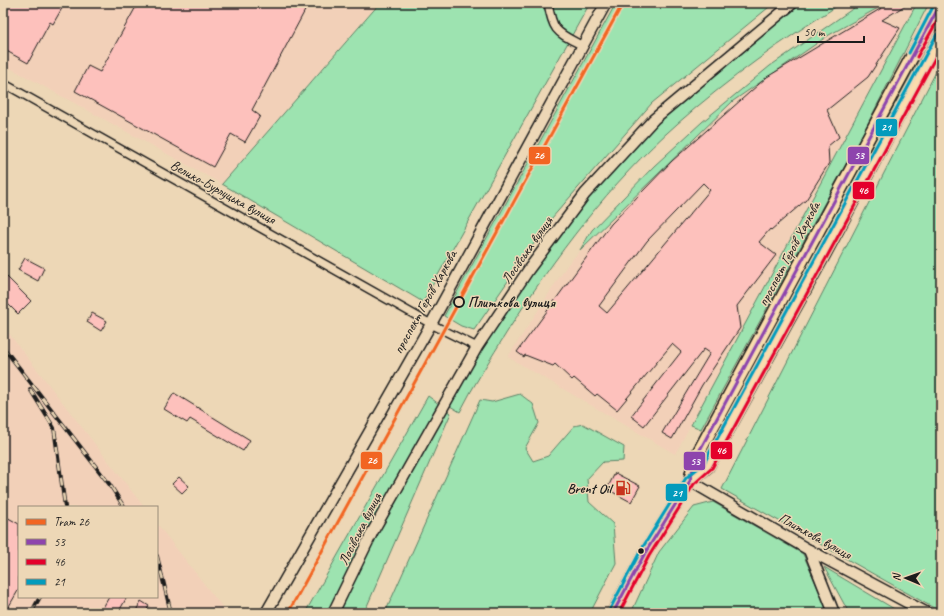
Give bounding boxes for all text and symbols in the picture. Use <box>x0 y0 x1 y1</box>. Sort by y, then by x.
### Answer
scale bar <box>798 18 864 44</box>
text: 50 m <box>804 24 826 40</box>
line badge: 21 <box>875 118 898 137</box>
text: 21 <box>881 120 892 134</box>
line badge: 26 <box>528 146 551 165</box>
line badge: 53 <box>847 146 870 165</box>
text: 26 <box>534 148 545 162</box>
text: 53 <box>854 148 865 162</box>
street label: Велико-Бурлуцька вулиця <box>167 156 280 229</box>
line badge: 46 <box>852 181 875 200</box>
text: 46 <box>858 183 869 197</box>
street label: проспект Героїв Харкова <box>754 198 824 309</box>
street label: Лосівська вулиця <box>498 212 557 287</box>
street label: проспект Героїв Харкова <box>390 246 461 357</box>
place label: Плиткова вулиця <box>468 294 556 311</box>
marker: Плиткова вулиця <box>453 296 465 308</box>
line badge: 46 <box>710 441 733 460</box>
text: 46 <box>716 443 727 457</box>
line badge: 26 <box>360 451 383 470</box>
line badge: 53 <box>683 451 706 471</box>
text: 26 <box>367 453 378 467</box>
text: 53 <box>690 454 701 468</box>
fuel station icon: Brent Oil <box>614 479 632 497</box>
place label: Brent Oil <box>567 480 615 497</box>
line badge: 21 <box>665 483 688 502</box>
text: 21 <box>672 486 683 500</box>
street label: Лосівська вулиця <box>335 489 386 568</box>
legend <box>18 506 158 598</box>
street label: Плиткова вулиця <box>776 509 855 564</box>
text: Tram 26 <box>54 514 90 530</box>
text: 53 <box>54 534 66 550</box>
unlabelled marker <box>636 546 646 556</box>
text: 46 <box>54 554 65 570</box>
north arrow <box>886 558 926 598</box>
text: N <box>889 572 903 581</box>
text: 21 <box>54 574 65 590</box>

